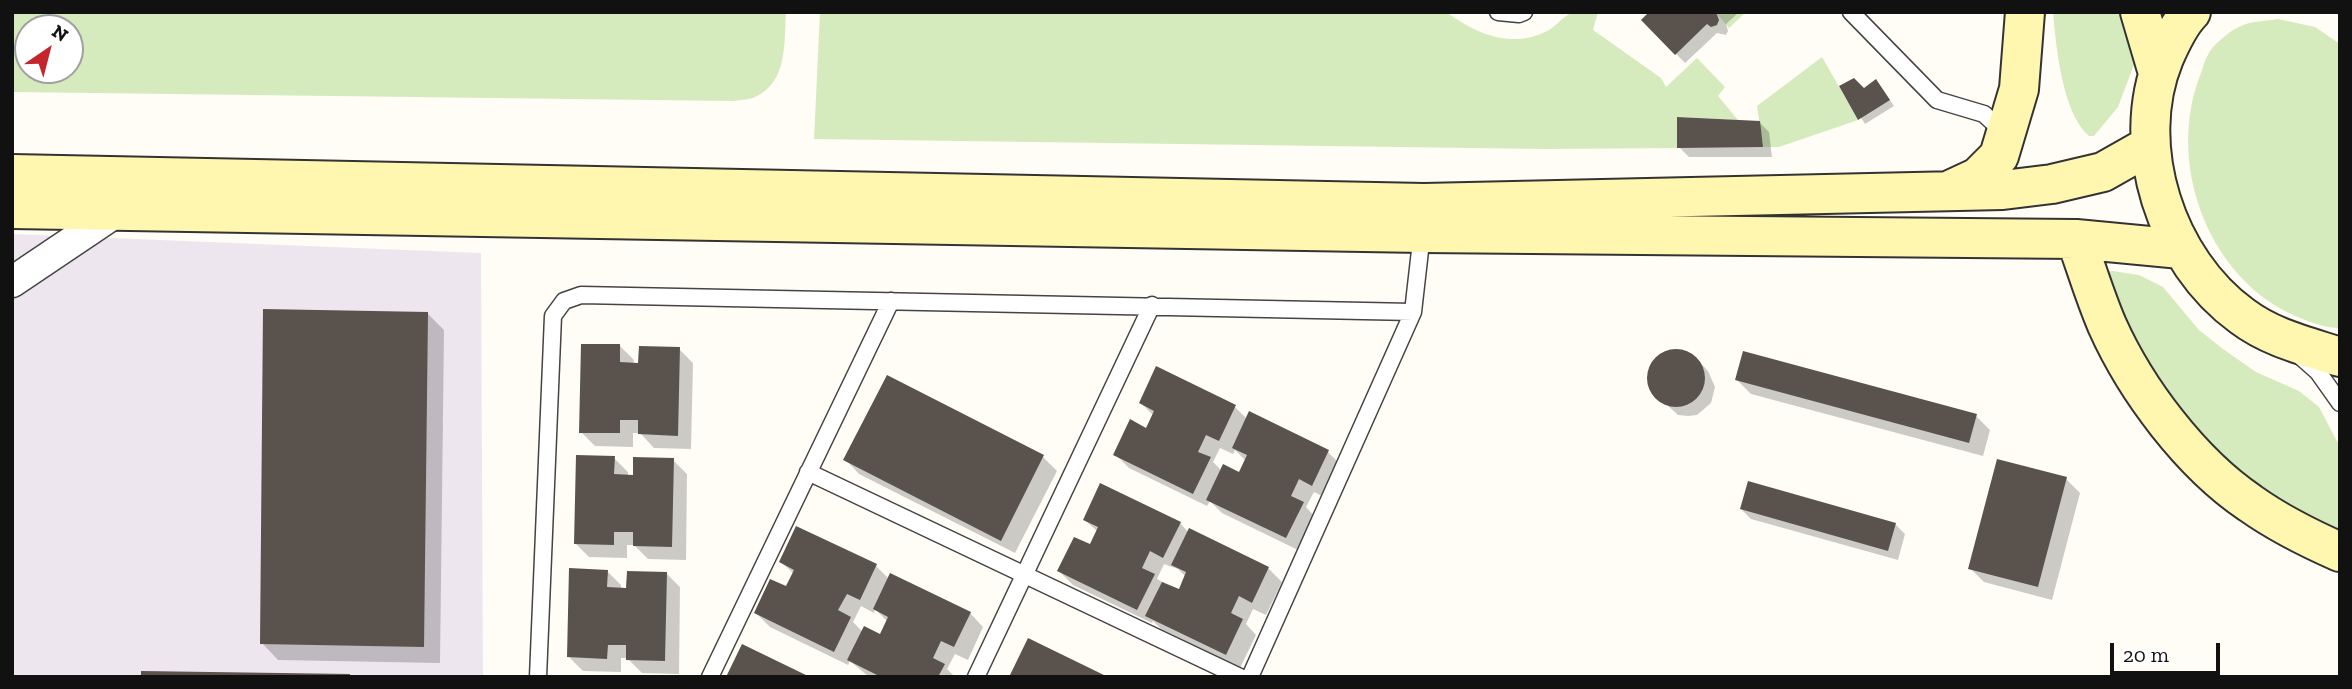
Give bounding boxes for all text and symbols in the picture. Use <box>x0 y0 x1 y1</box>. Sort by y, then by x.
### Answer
north arrow <box>14 14 84 84</box>
text: N <box>48 19 73 47</box>
scale bar <box>2114 630 2224 674</box>
text: 20 m <box>2123 642 2169 667</box>

